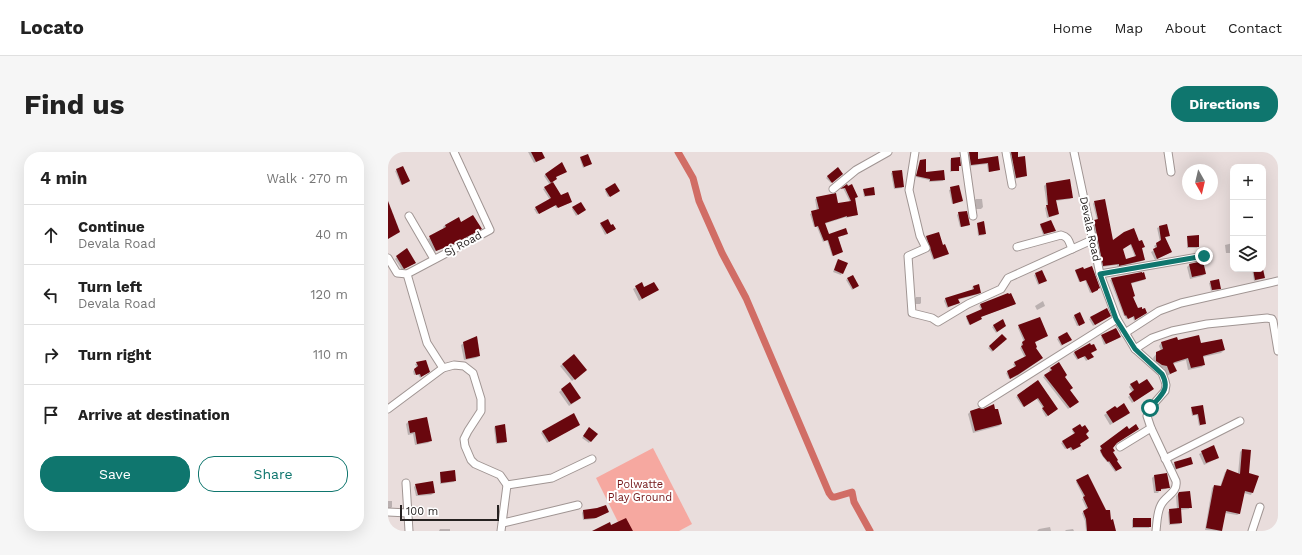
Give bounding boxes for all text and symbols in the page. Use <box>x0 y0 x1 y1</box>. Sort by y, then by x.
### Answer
text: Locato <box>20 16 84 39</box>
text: Home <box>1052 20 1092 36</box>
text: Map <box>1114 20 1143 36</box>
text: About <box>1165 20 1206 36</box>
text: Contact <box>1228 20 1282 36</box>
button: Directions <box>1171 86 1278 122</box>
text: Find us <box>24 88 124 121</box>
north arrow <box>1182 164 1218 200</box>
map controls <box>1230 164 1266 272</box>
button: + <box>1230 164 1266 200</box>
text: 4 min <box>40 168 87 188</box>
text: Walk · 270 m <box>267 171 348 186</box>
street label: Devala Road <box>1077 195 1103 263</box>
button: − <box>1230 200 1266 236</box>
text: Continue <box>78 218 145 236</box>
icon: ahead <box>40 224 62 246</box>
text: 40 m <box>315 227 348 242</box>
street label: Sj Road <box>442 229 484 259</box>
text: Devala Road <box>78 236 156 251</box>
button: layers <box>1230 236 1266 272</box>
route end <box>1195 247 1213 265</box>
text: Turn left <box>78 278 142 296</box>
icon: left <box>40 284 62 306</box>
text: 120 m <box>310 287 348 302</box>
text: Devala Road <box>78 296 156 311</box>
icon: right <box>40 344 62 366</box>
text: Turn right <box>78 346 151 364</box>
text: 110 m <box>313 347 348 362</box>
route start <box>1141 399 1159 417</box>
icon: arrive <box>40 404 62 426</box>
text: Arrive at destination <box>78 406 230 424</box>
button: Save <box>40 456 190 492</box>
button: Share <box>198 456 348 492</box>
park label: Polwatte Play Ground <box>608 478 672 504</box>
scale bar <box>400 503 499 522</box>
text: 100 m <box>406 505 438 518</box>

